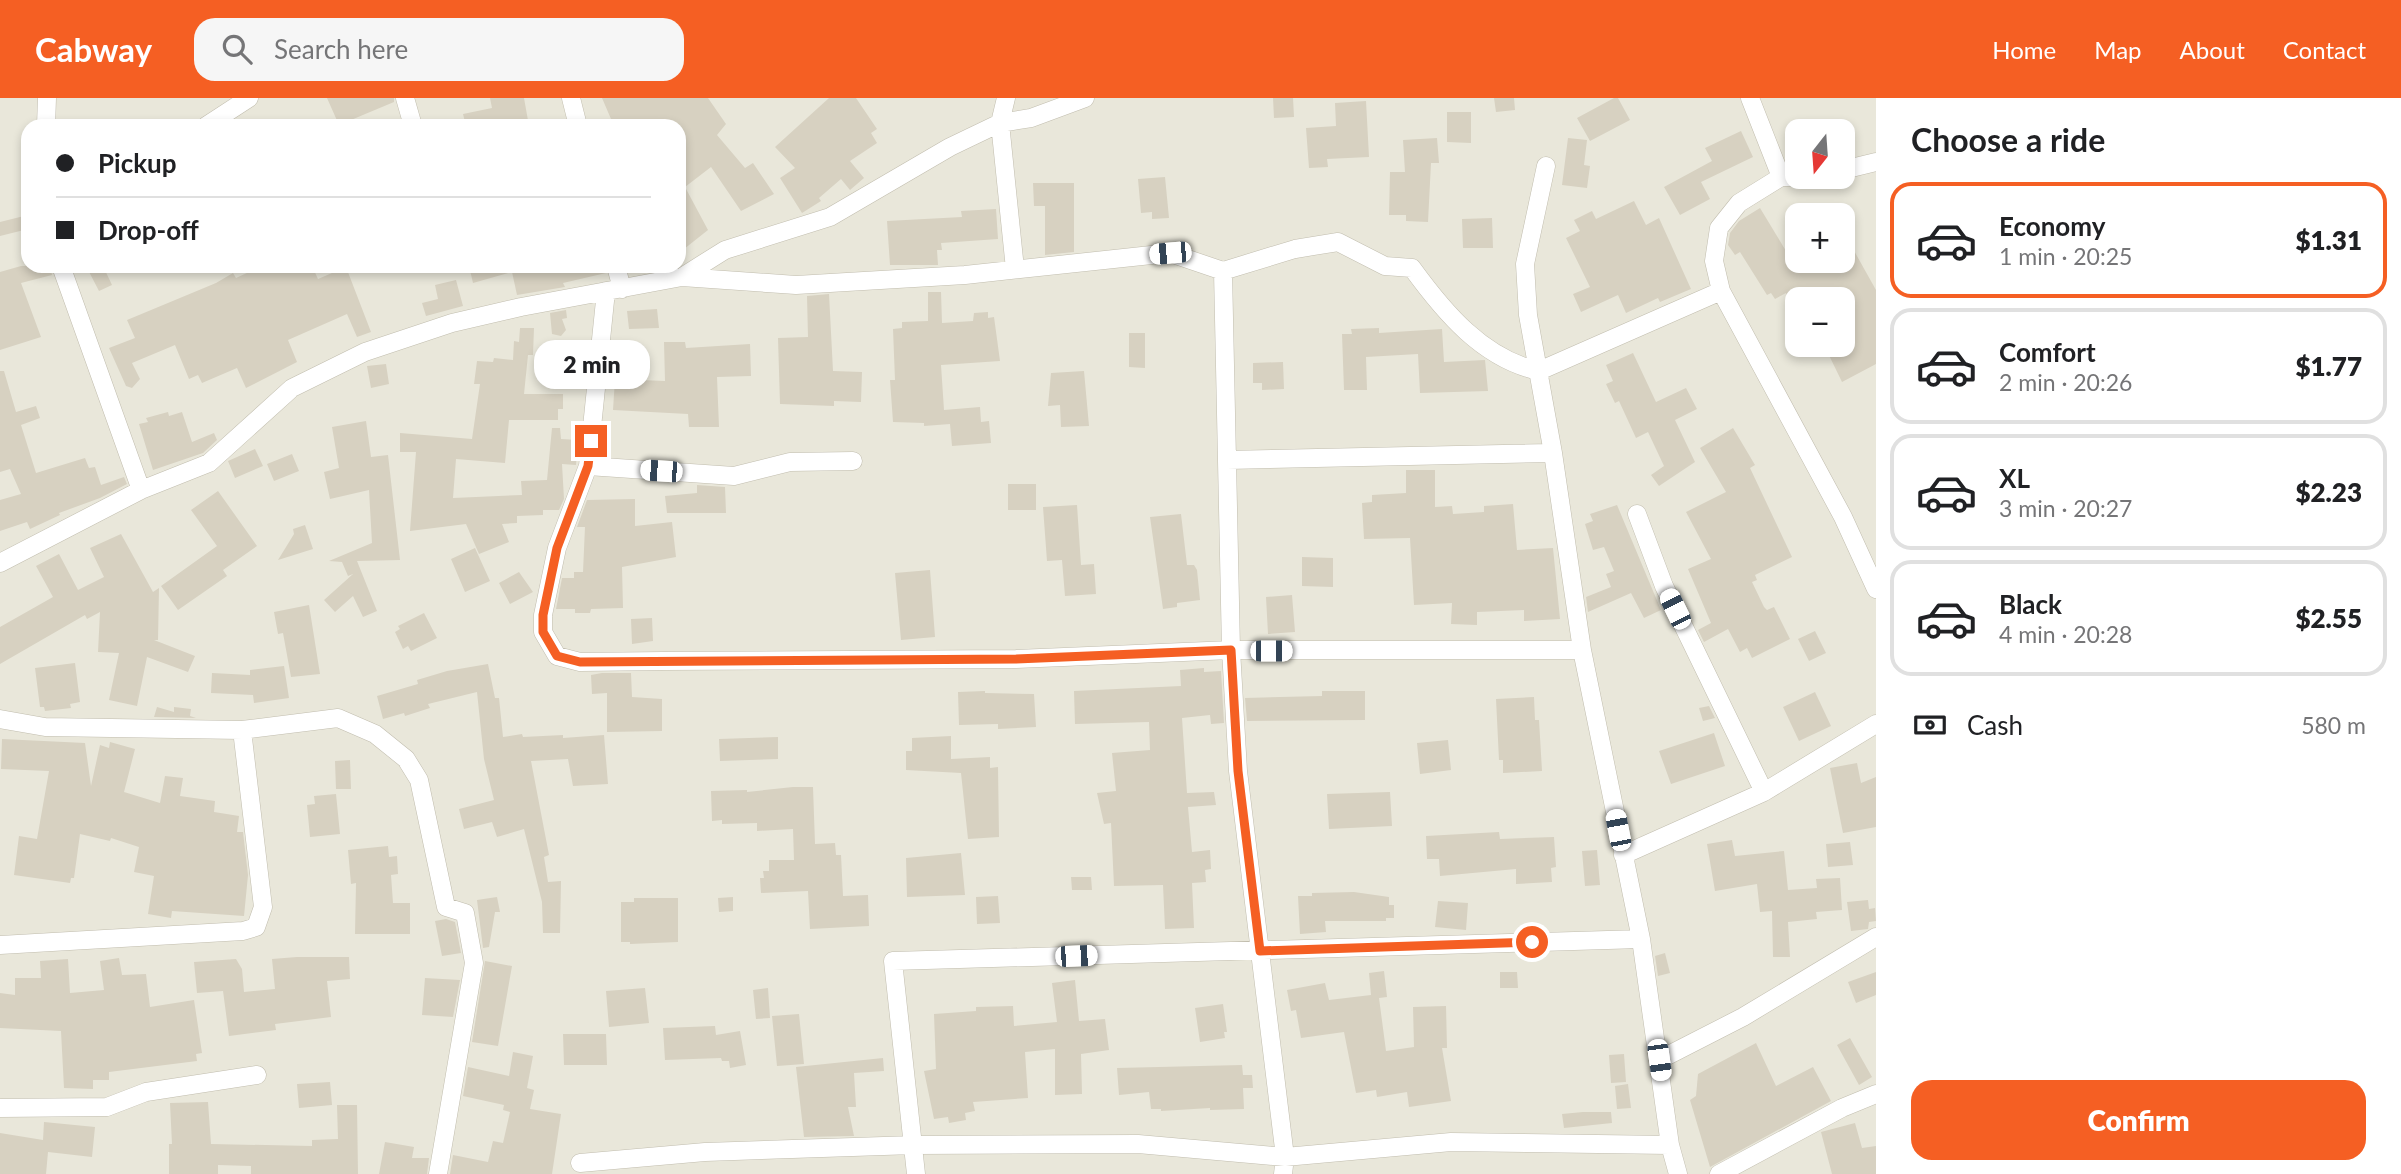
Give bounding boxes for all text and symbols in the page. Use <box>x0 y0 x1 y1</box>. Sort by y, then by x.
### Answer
search box <box>194 18 684 81</box>
text: Cabway <box>35 29 152 69</box>
icon: search <box>218 30 256 68</box>
text: Search here <box>274 33 408 65</box>
text: Home <box>1992 35 2056 64</box>
text: Map <box>2094 35 2142 64</box>
text: About <box>2180 35 2245 64</box>
text: Contact <box>2283 35 2366 64</box>
north arrow <box>1785 119 1855 189</box>
map controls <box>1785 119 1855 357</box>
text: Choose a ride <box>1911 120 2105 159</box>
text: Pickup <box>98 147 177 179</box>
button: + <box>1785 203 1855 273</box>
icon: car <box>1915 209 1978 272</box>
text: Economy <box>1999 210 2105 242</box>
text: Drop-off <box>98 214 199 246</box>
text: $1.31 <box>2295 224 2362 256</box>
car <box>1149 241 1192 265</box>
text: 1 min · 20:25 <box>1999 242 2132 270</box>
button: − <box>1785 287 1855 357</box>
icon: car <box>1915 335 1978 398</box>
text: Comfort <box>1999 336 2096 368</box>
callout: 2 min <box>533 340 649 388</box>
text: 2 min <box>563 350 621 378</box>
text: $1.77 <box>2295 350 2362 382</box>
text: 2 min · 20:26 <box>1999 368 2132 396</box>
route end <box>575 425 607 457</box>
car <box>640 459 683 483</box>
icon: car <box>1915 461 1978 524</box>
text: XL <box>1999 462 2030 494</box>
text: $2.23 <box>2295 476 2362 508</box>
text: 3 min · 20:27 <box>1999 494 2132 522</box>
car <box>1657 586 1694 632</box>
icon: car <box>1915 587 1978 650</box>
text: Black <box>1999 588 2062 620</box>
text: $2.55 <box>2295 602 2362 634</box>
text: 4 min · 20:28 <box>1999 620 2132 648</box>
car <box>1251 641 1293 662</box>
icon: cash <box>1911 706 1949 744</box>
text: Cash <box>1967 709 2023 741</box>
text: 580 m <box>2301 711 2366 739</box>
car <box>1604 807 1633 853</box>
route start <box>1516 926 1548 958</box>
car <box>1055 945 1098 967</box>
car <box>1646 1038 1673 1082</box>
button: Confirm <box>1911 1080 2366 1160</box>

